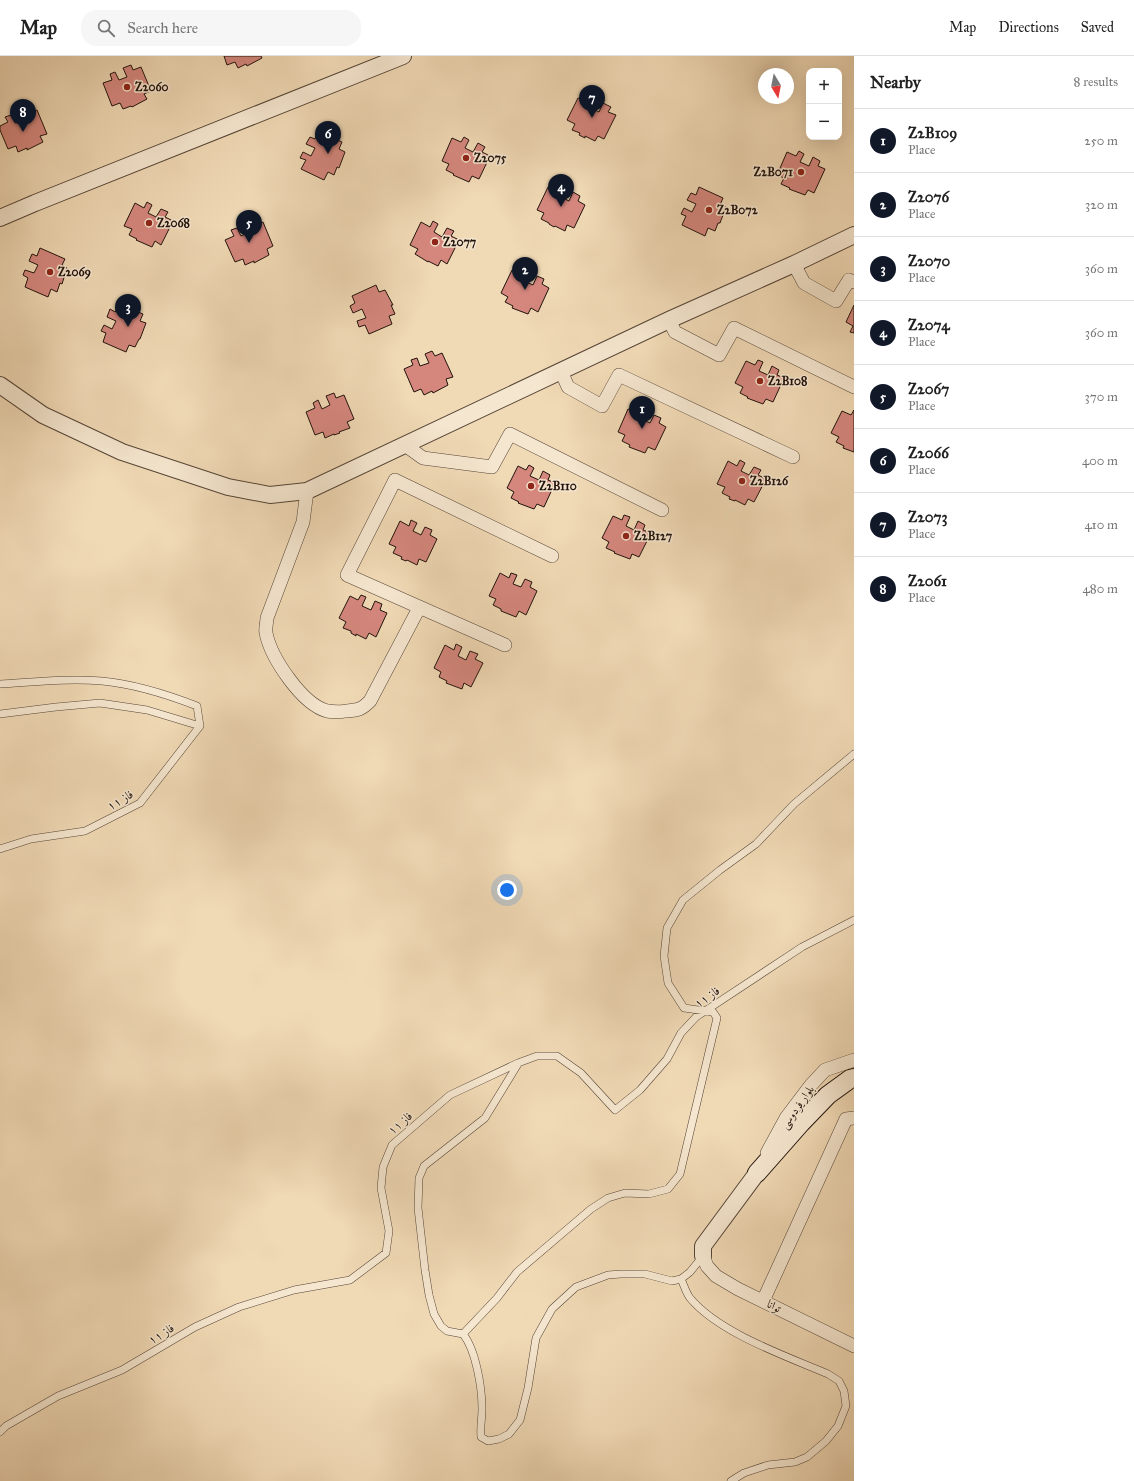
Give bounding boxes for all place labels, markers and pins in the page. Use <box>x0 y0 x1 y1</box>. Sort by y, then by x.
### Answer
place label: Z2060 <box>135 80 169 94</box>
marker: Z2060 <box>122 82 132 92</box>
pin: 7 <box>579 85 605 118</box>
pin: 8 <box>10 99 36 132</box>
pin: 6 <box>315 121 341 154</box>
place label: Z2075 <box>474 151 507 165</box>
marker: Z2075 <box>461 153 471 163</box>
place label: Z2B071 <box>754 165 793 179</box>
marker: Z2B071 <box>796 167 806 177</box>
pin: 4 <box>548 174 574 207</box>
place label: Z2B072 <box>717 203 759 217</box>
marker: Z2B072 <box>704 205 714 215</box>
pin: 5 <box>236 210 262 243</box>
place label: Z2068 <box>157 216 190 230</box>
marker: Z2068 <box>144 218 154 228</box>
place label: Z2077 <box>443 235 477 249</box>
marker: Z2077 <box>430 237 440 247</box>
pin: 2 <box>512 257 538 290</box>
place label: Z2069 <box>58 265 91 280</box>
marker: Z2069 <box>45 267 55 277</box>
pin: 3 <box>115 294 141 327</box>
place label: Z2B108 <box>768 374 807 388</box>
marker: Z2B108 <box>755 376 765 386</box>
pin: 1 <box>629 396 655 429</box>
place label: Z2B126 <box>750 474 789 488</box>
marker: Z2B126 <box>737 476 747 486</box>
place label: Z2B110 <box>539 479 577 493</box>
marker: Z2B110 <box>526 481 536 491</box>
place label: Z2B127 <box>634 529 673 543</box>
marker: Z2B127 <box>621 531 631 541</box>

